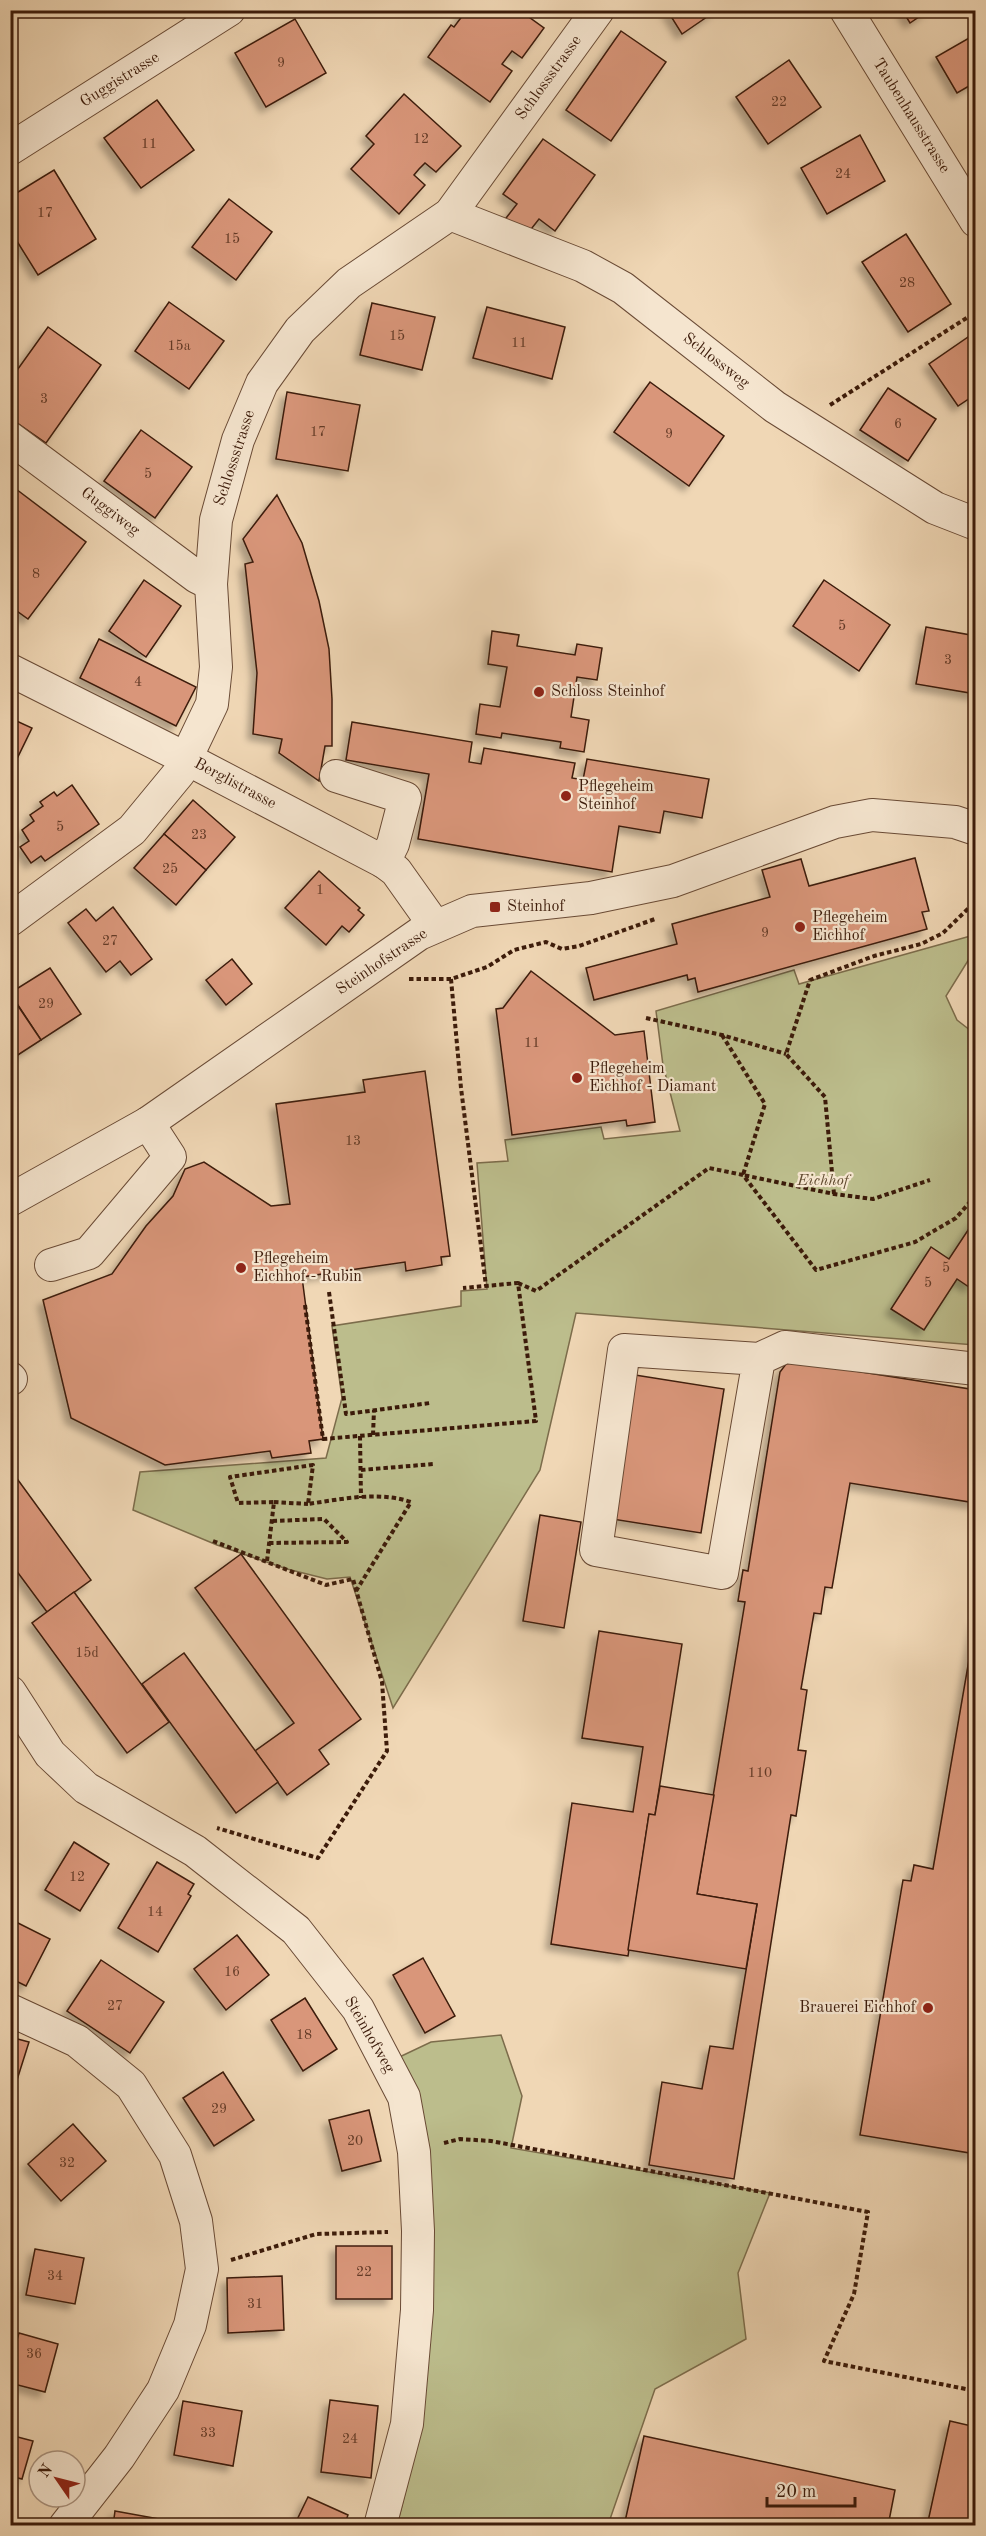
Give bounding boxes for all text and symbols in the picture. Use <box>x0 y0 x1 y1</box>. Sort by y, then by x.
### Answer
street label: Schlossstrasse <box>513 33 585 123</box>
street label: Guggistrasse <box>78 49 162 111</box>
house number: 9 <box>277 56 285 70</box>
street label: Taubenhausstrasse <box>869 56 953 176</box>
house number: 22 <box>771 95 787 109</box>
house number: 12 <box>413 132 429 146</box>
house number: 11 <box>141 137 157 151</box>
house number: 24 <box>835 167 851 181</box>
house number: 17 <box>37 206 53 220</box>
house number: 15 <box>224 232 240 246</box>
house number: 28 <box>899 276 915 290</box>
house number: 15 <box>389 329 405 343</box>
street label: Schlossweg <box>680 330 752 392</box>
house number: 11 <box>511 336 527 350</box>
house number: 15a <box>167 339 191 353</box>
house number: 3 <box>40 392 48 406</box>
street label: Schlossstrasse <box>212 408 258 508</box>
house number: 6 <box>894 417 902 431</box>
house number: 17 <box>310 425 326 439</box>
house number: 9 <box>665 427 673 441</box>
house number: 5 <box>144 467 152 481</box>
street label: Guggiweg <box>78 485 143 539</box>
house number: 8 <box>32 567 40 581</box>
house number: 5 <box>838 619 846 633</box>
house number: 3 <box>944 653 952 667</box>
house number: 4 <box>134 675 142 689</box>
place label: Schloss Steinhof <box>551 684 666 700</box>
marker: Schloss Steinhof <box>532 685 546 699</box>
street label: Berglistrasse <box>191 756 279 812</box>
place label: Pflegeheim Steinhof <box>578 779 654 813</box>
marker: Pflegeheim Steinhof <box>559 789 573 803</box>
house number: 5 <box>56 820 64 834</box>
house number: 23 <box>191 828 207 842</box>
house number: 25 <box>162 862 178 876</box>
house number: 1 <box>316 883 324 897</box>
place label: Steinhof <box>507 899 565 915</box>
marker: Steinhof <box>488 900 502 914</box>
place label: Pflegeheim Eichhof <box>812 910 888 944</box>
marker: Pflegeheim Eichhof <box>793 920 807 934</box>
street label: Steinhofstrasse <box>334 926 430 998</box>
house number: 9 <box>761 926 769 940</box>
house number: 27 <box>102 934 118 948</box>
house number: 29 <box>38 997 54 1011</box>
house number: 11 <box>524 1036 540 1050</box>
place label: Pflegeheim Eichhof - Diamant <box>589 1061 717 1095</box>
marker: Pflegeheim Eichhof - Diamant <box>570 1071 584 1085</box>
house number: 13 <box>345 1134 361 1148</box>
park label: Eichhof <box>796 1173 852 1189</box>
place label: Pflegeheim Eichhof - Rubin <box>253 1251 362 1285</box>
marker: Pflegeheim Eichhof - Rubin <box>234 1261 248 1275</box>
house number: 5 <box>942 1261 950 1275</box>
house number: 5 <box>924 1276 932 1290</box>
house number: 15d <box>75 1646 99 1660</box>
house number: 110 <box>748 1766 772 1780</box>
house number: 12 <box>69 1870 85 1884</box>
house number: 14 <box>147 1905 163 1919</box>
house number: 16 <box>224 1965 240 1979</box>
street label: Steinhofweg <box>341 1994 397 2076</box>
house number: 27 <box>107 1999 123 2013</box>
place label: Brauerei Eichhof <box>799 2000 917 2016</box>
marker: Brauerei Eichhof <box>921 2001 935 2015</box>
house number: 18 <box>296 2028 312 2042</box>
house number: 29 <box>211 2102 227 2116</box>
house number: 20 <box>347 2134 363 2148</box>
house number: 32 <box>59 2156 75 2170</box>
house number: 22 <box>356 2265 372 2279</box>
house number: 34 <box>47 2269 63 2283</box>
house number: 31 <box>247 2297 263 2311</box>
house number: 36 <box>26 2347 42 2361</box>
house number: 33 <box>200 2426 216 2440</box>
house number: 24 <box>342 2432 358 2446</box>
north arrow <box>27 2449 87 2509</box>
text: N <box>36 2461 57 2481</box>
scale bar <box>767 2470 856 2508</box>
text: 20 m <box>776 2483 816 2501</box>

